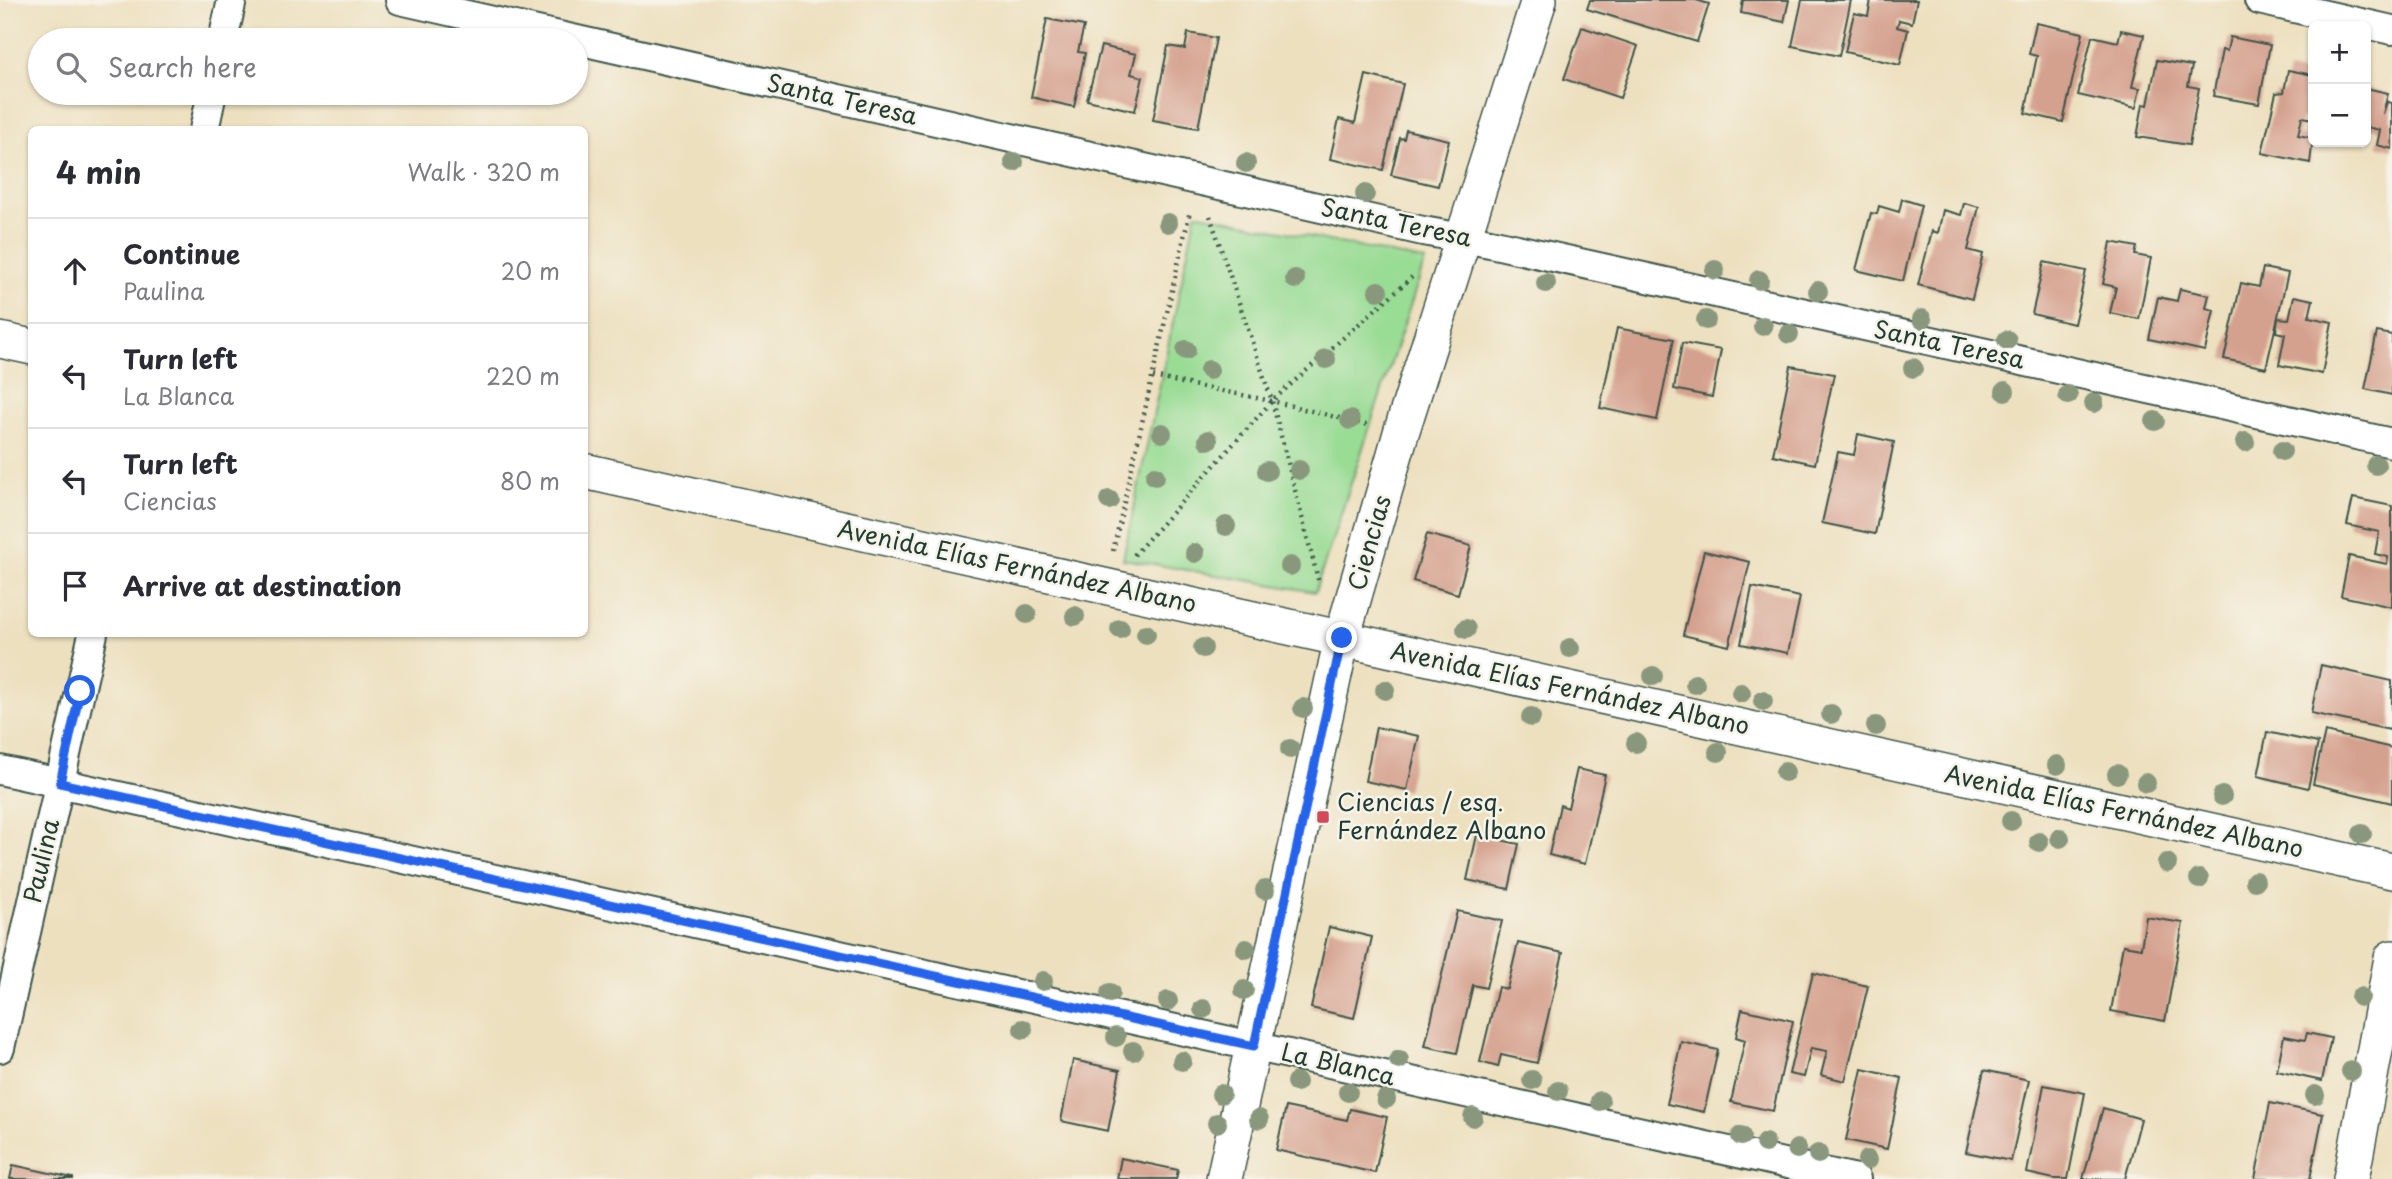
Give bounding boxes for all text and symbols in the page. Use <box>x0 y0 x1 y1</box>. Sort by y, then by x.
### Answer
map controls <box>2308 21 2371 147</box>
button: + <box>2308 21 2371 84</box>
search box <box>28 28 588 105</box>
text: Search here <box>108 47 257 86</box>
icon: search <box>52 48 90 86</box>
street label: Santa Teresa <box>764 63 921 133</box>
button: − <box>2308 84 2371 147</box>
text: 4 min <box>56 149 142 194</box>
text: Walk · 320 m <box>407 154 560 189</box>
street label: Santa Teresa <box>1318 188 1475 255</box>
text: Continue <box>123 234 240 273</box>
icon: ahead <box>56 252 94 290</box>
text: 20 m <box>501 253 560 288</box>
text: Paulina <box>123 273 205 308</box>
street label: Santa Teresa <box>1871 310 2028 377</box>
text: Turn left <box>123 339 238 378</box>
icon: left <box>56 357 94 395</box>
text: 220 m <box>486 358 560 393</box>
text: La Blanca <box>123 378 234 413</box>
text: Turn left <box>123 444 238 483</box>
icon: left <box>56 462 94 500</box>
text: 80 m <box>500 463 560 498</box>
text: Ciencias <box>123 483 217 518</box>
street label: Ciencias <box>1337 490 1399 594</box>
street label: Avenida Elías Fernández Albano <box>835 509 1200 621</box>
text: Arrive at destination <box>123 566 402 605</box>
icon: arrive <box>56 567 94 605</box>
route end <box>1326 622 1357 653</box>
street label: Avenida Elías Fernández Albano <box>1388 631 1753 743</box>
route start <box>64 675 95 706</box>
street label: Avenida Elías Fernández Albano <box>1942 754 2307 866</box>
place label: Ciencias / esq. Fernández Albano <box>1337 783 1546 847</box>
marker: Ciencias / esq. Fernández Albano <box>1315 809 1331 825</box>
street label: Paulina <box>13 815 67 906</box>
street label: La Blanca <box>1278 1032 1399 1094</box>

